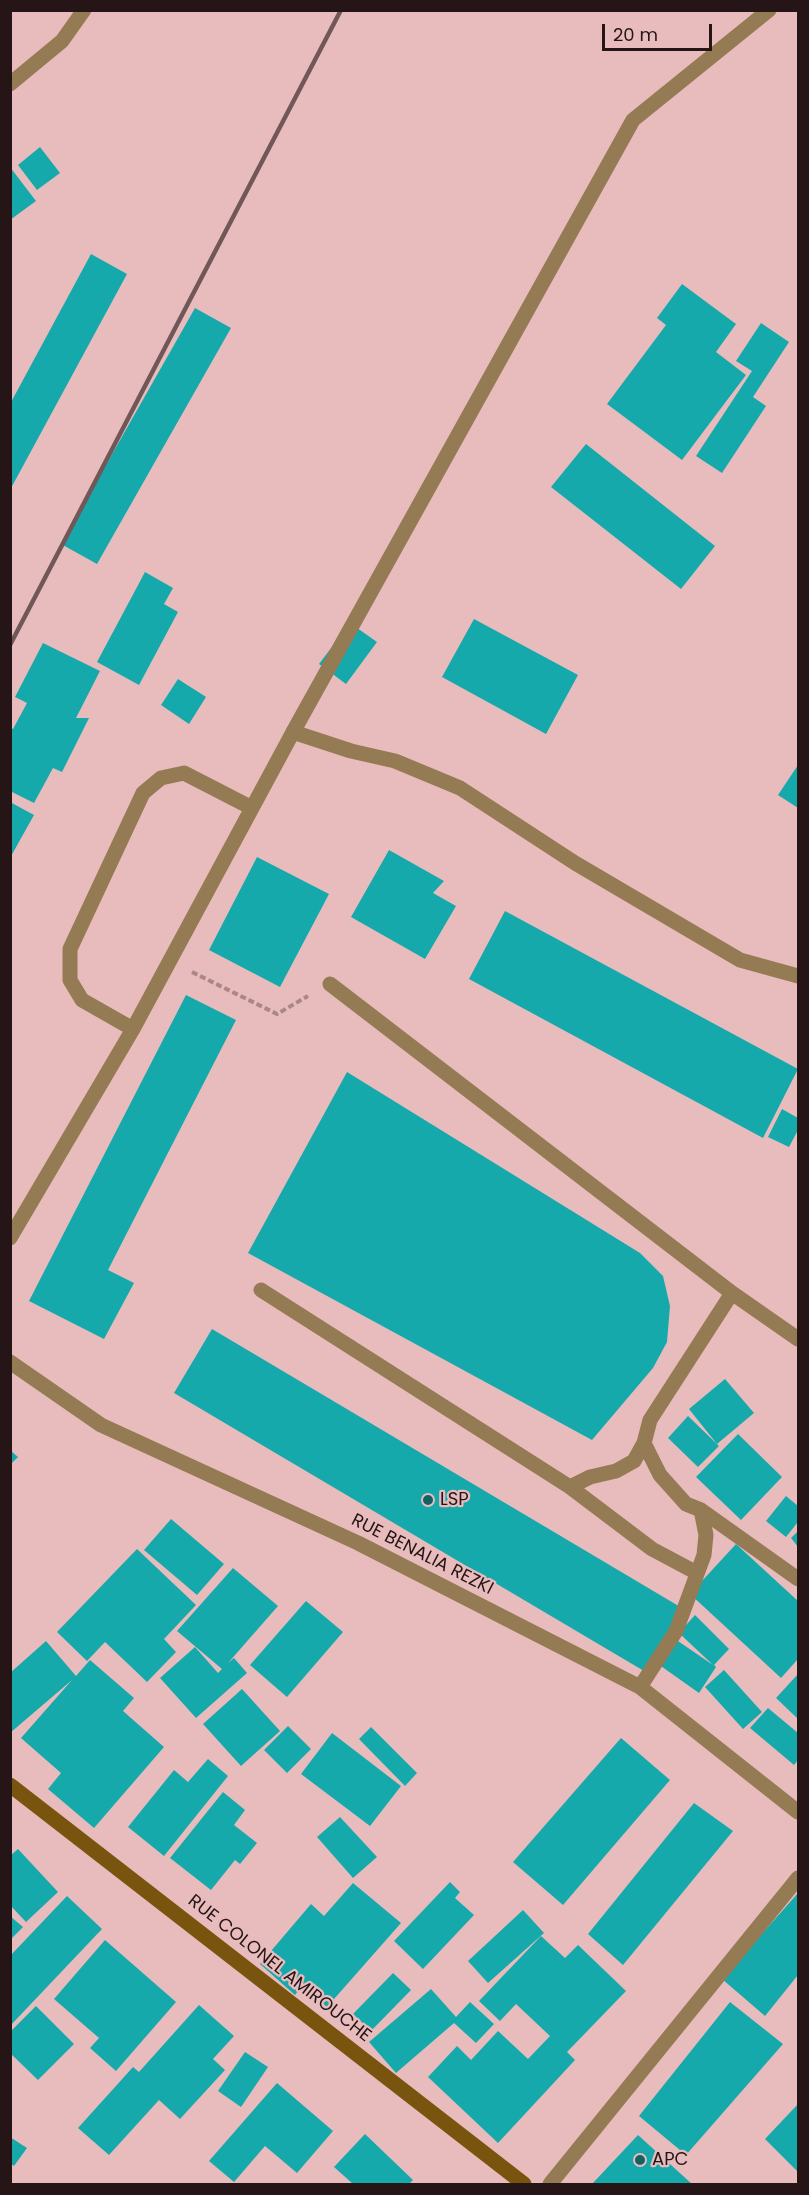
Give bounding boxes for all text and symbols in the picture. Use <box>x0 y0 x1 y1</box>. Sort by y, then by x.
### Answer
scale bar <box>605 12 714 50</box>
text: 20 m <box>613 22 658 47</box>
place label: LSP <box>440 1489 469 1511</box>
marker: LSP <box>421 1493 435 1507</box>
street label: RUE BENALIA REZKI <box>347 1510 497 1600</box>
street label: RUE COLONEL AMIROUCHE <box>183 1891 375 2047</box>
place label: APC <box>652 2149 688 2171</box>
marker: APC <box>633 2153 647 2167</box>

